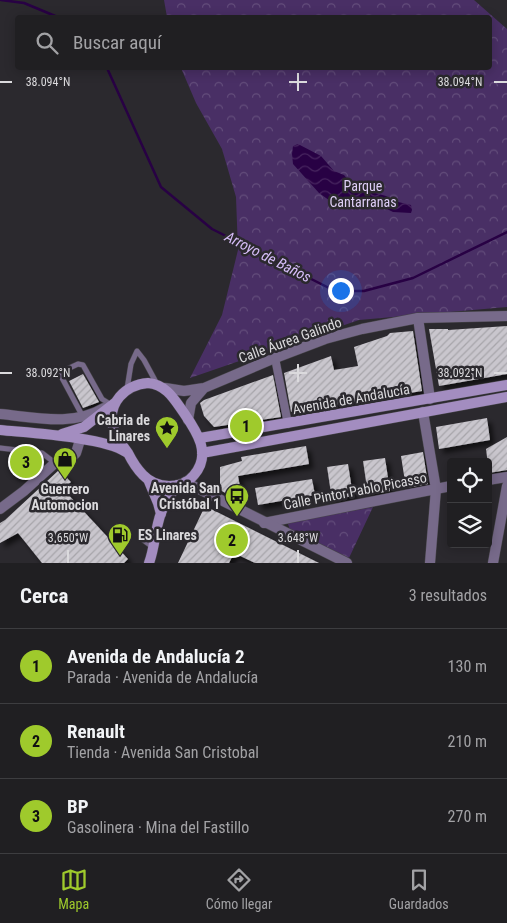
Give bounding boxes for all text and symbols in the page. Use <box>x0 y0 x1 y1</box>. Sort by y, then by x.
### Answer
search box <box>15 15 492 70</box>
icon: search <box>33 29 61 57</box>
text: Buscar aquí <box>73 31 162 54</box>
text: 38.094°N <box>26 75 70 89</box>
text: 38.094°N <box>438 75 482 89</box>
park label: Parque Cantarranas <box>329 178 397 210</box>
water label: Arroyo de Baños <box>221 227 314 287</box>
your location <box>328 278 354 304</box>
street label: Calle Áurea Galindo <box>236 313 344 366</box>
text: 38.092°N <box>26 366 70 380</box>
text: 38.092°N <box>438 366 482 380</box>
street label: Avenida de Andalucía <box>291 381 411 417</box>
pin: 1 <box>230 407 262 445</box>
place label: Cabria de Linares <box>97 412 150 444</box>
place icon: Cabria de Linares <box>154 415 180 449</box>
pin: 3 <box>10 443 42 481</box>
shop icon: Guerrero Automocion <box>52 446 78 480</box>
map controls <box>447 458 492 548</box>
button: locate <box>447 458 492 503</box>
street label: Calle Pintor Pablo Picasso <box>282 469 428 513</box>
place label: Avenida San Cristóbal 1 <box>151 480 220 512</box>
place label: Guerrero Automocion <box>31 481 99 513</box>
bus stop icon: Avenida San Cristóbal 1 <box>224 483 250 517</box>
button: layers <box>447 503 492 548</box>
pin: 2 <box>216 521 248 559</box>
fuel station icon: ES Linares <box>107 522 133 556</box>
place label: ES Linares <box>138 527 197 543</box>
text: 3.650°W <box>48 531 88 545</box>
text: 3.648°W <box>278 531 318 545</box>
text: Cerca <box>20 584 68 608</box>
text: 3 resultados <box>409 586 487 605</box>
text: Avenida de Andalucía 2 <box>67 645 245 668</box>
text: 1 <box>32 657 40 676</box>
text: 130 m <box>448 657 487 676</box>
text: Parada · Avenida de Andalucía <box>67 668 258 687</box>
text: Renault <box>67 720 125 743</box>
text: 2 <box>32 732 40 751</box>
text: 210 m <box>448 732 487 751</box>
text: Tienda · Avenida San Cristobal <box>67 743 259 762</box>
text: BP <box>67 795 88 818</box>
text: 3 <box>32 807 40 826</box>
text: 270 m <box>448 807 487 826</box>
text: Gasolinera · Mina del Fastillo <box>67 818 249 837</box>
tab: Mapa <box>58 866 89 912</box>
tab: Cómo llegar <box>206 866 272 912</box>
tab: Guardados <box>389 866 449 912</box>

